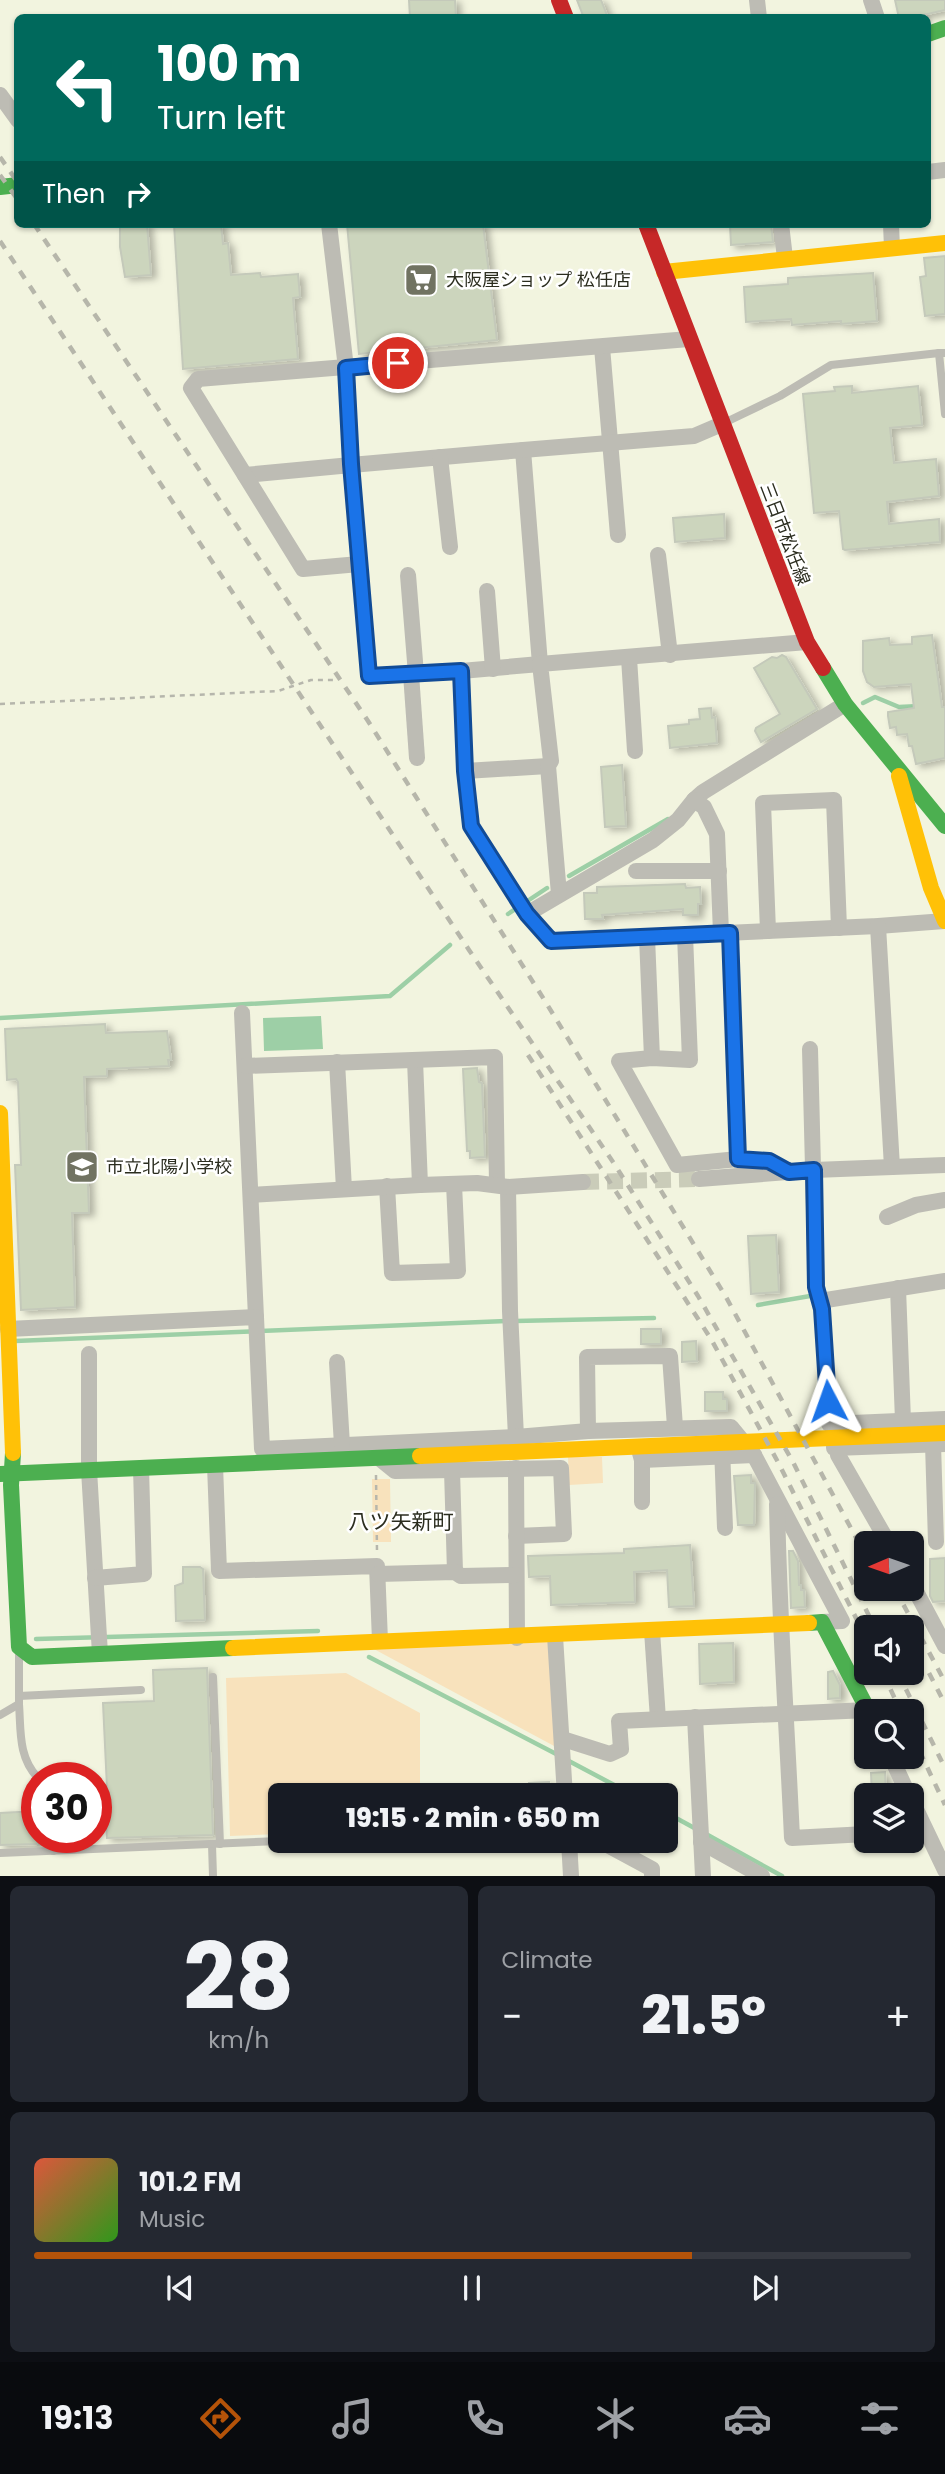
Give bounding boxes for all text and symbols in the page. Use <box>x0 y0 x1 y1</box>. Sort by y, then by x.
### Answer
text: 100 m <box>157 30 302 98</box>
icon: left <box>42 42 133 133</box>
text: Turn left <box>157 95 286 140</box>
icon: right <box>119 175 157 213</box>
text: Then <box>42 176 105 212</box>
supermarket icon: 大阪屋ショップ 松任店 <box>402 261 440 299</box>
place label: 大阪屋ショップ 松任店 <box>446 267 631 292</box>
pin <box>368 333 428 393</box>
icon: arrive <box>379 344 417 382</box>
street label: 三日市松任線 <box>754 479 816 589</box>
school or university icon: 市立北陽小学校 <box>63 1148 101 1186</box>
place label: 市立北陽小学校 <box>106 1154 232 1179</box>
position arrow <box>791 1364 865 1438</box>
district label: 八ツ矢新町 <box>349 1507 454 1536</box>
north arrow <box>854 1531 924 1601</box>
map controls <box>854 1531 924 1853</box>
button: sound <box>854 1615 924 1685</box>
button: search <box>854 1699 924 1769</box>
speed limit sign: 30 <box>21 1762 112 1853</box>
button: layers <box>854 1783 924 1853</box>
text: 19:15 · 2 min · 650 m <box>346 1800 600 1836</box>
text: 28 <box>183 1913 294 2041</box>
text: Climate <box>502 1944 592 1976</box>
text: 21.5° <box>642 1979 766 2052</box>
text: − <box>502 1990 522 2043</box>
text: + <box>885 1990 911 2043</box>
text: km/h <box>208 2024 269 2056</box>
text: 101.2 FM <box>139 2164 241 2200</box>
text: Music <box>139 2203 205 2235</box>
icon: previous <box>161 2269 199 2307</box>
icon: pause <box>453 2269 491 2307</box>
icon: next <box>746 2269 784 2307</box>
icon: directions <box>196 2394 245 2443</box>
icon: music <box>328 2394 377 2443</box>
icon: phone <box>460 2394 509 2443</box>
icon: climate <box>591 2394 640 2443</box>
icon: car <box>723 2394 772 2443</box>
icon: filters <box>855 2394 904 2443</box>
text: 19:13 <box>41 2395 114 2440</box>

